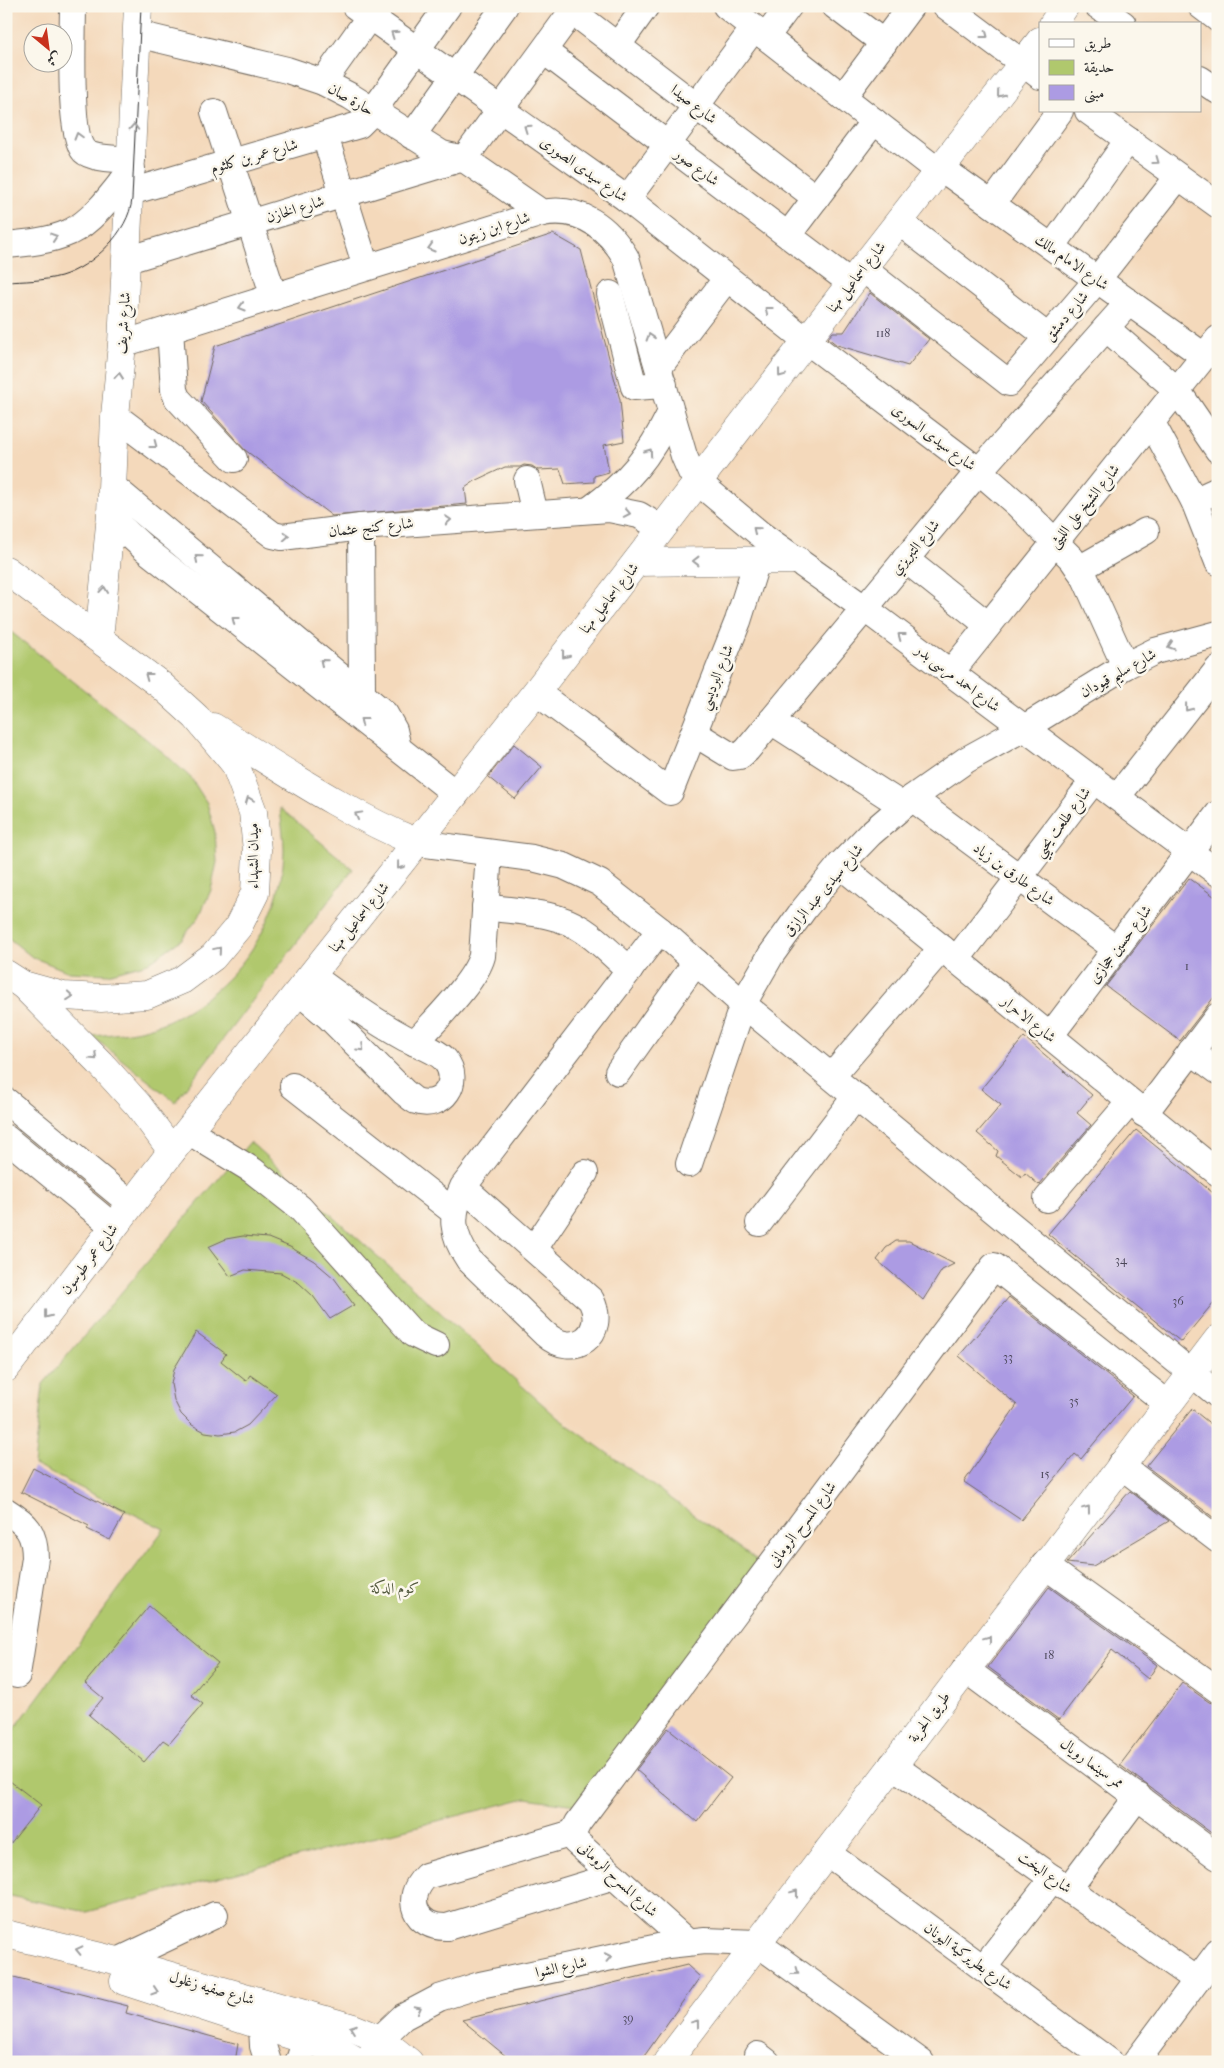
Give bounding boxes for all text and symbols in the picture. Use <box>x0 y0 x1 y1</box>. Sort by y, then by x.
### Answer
north arrow <box>22 22 72 72</box>
legend <box>1039 22 1202 112</box>
one-way arrow <box>979 29 989 38</box>
one-way arrow <box>391 31 400 41</box>
text: طريق <box>1084 34 1111 53</box>
text: ش <box>44 48 64 70</box>
text: حديقة <box>1084 58 1114 76</box>
street label: حارة صان <box>325 79 377 119</box>
street label: شارع صيدا <box>665 80 721 131</box>
text: مبنى <box>1084 84 1104 104</box>
one-way arrow <box>998 88 1006 97</box>
one-way arrow <box>128 122 139 130</box>
one-way arrow <box>523 125 533 134</box>
one-way arrow <box>73 131 84 140</box>
street label: شارع سيدى الصورى <box>535 132 631 209</box>
street label: شارع عمر بن كلثوم <box>208 135 301 181</box>
street label: شارع صور <box>667 143 723 193</box>
one-way arrow <box>1150 155 1160 164</box>
street label: شارع الخازن <box>264 192 327 230</box>
street label: شارع ابن زيتون <box>456 208 534 252</box>
street label: شارع الامام مالك <box>1029 230 1112 297</box>
one-way arrow <box>49 233 58 243</box>
street label: شارع اسماعيل مهنا <box>823 238 892 319</box>
one-way arrow <box>427 243 435 253</box>
street label: شارع دمشق <box>1040 287 1095 347</box>
street label: شارع شريف <box>112 291 138 355</box>
one-way arrow <box>238 301 247 311</box>
one-way arrow <box>765 307 774 316</box>
house number: 118 <box>876 326 890 340</box>
one-way arrow <box>646 333 656 342</box>
one-way arrow <box>779 368 787 377</box>
one-way arrow <box>113 372 124 380</box>
street label: شارع سيدى السورى <box>886 400 979 478</box>
one-way arrow <box>148 440 157 448</box>
one-way arrow <box>643 448 652 458</box>
street label: شارع الشيخ على الليثى <box>1045 460 1127 555</box>
one-way arrow <box>623 507 632 518</box>
street label: شارع كنج عثمان <box>328 514 415 545</box>
one-way arrow <box>444 515 452 526</box>
street label: شارع التبريزي <box>887 516 946 581</box>
one-way arrow <box>752 527 761 536</box>
one-way arrow <box>283 530 291 541</box>
one-way arrow <box>195 555 204 563</box>
one-way arrow <box>692 556 700 566</box>
street label: شارع اسماعيل مهنا <box>576 559 645 640</box>
one-way arrow <box>98 586 109 594</box>
one-way arrow <box>232 617 241 625</box>
one-way arrow <box>898 633 907 641</box>
street label: شارع احمد مرسى بدر <box>908 639 1004 719</box>
one-way arrow <box>1167 640 1175 650</box>
street label: شارع البرديسي <box>695 642 742 714</box>
street label: شارع سليم قيودان <box>1077 645 1162 707</box>
one-way arrow <box>562 649 571 659</box>
one-way arrow <box>320 659 329 667</box>
one-way arrow <box>144 673 154 682</box>
one-way arrow <box>1184 702 1193 711</box>
one-way arrow <box>360 718 369 726</box>
street label: شارع طلعت يحيي <box>1030 783 1098 864</box>
one-way arrow <box>244 796 255 805</box>
one-way arrow <box>354 811 363 821</box>
street label: ميدان الشهداء <box>244 823 263 889</box>
street label: شارع طارق بن زياد <box>968 839 1058 913</box>
street label: شارع سيدى عبد الرازق <box>779 840 870 942</box>
one-way arrow <box>396 860 405 869</box>
street label: شارع اسماعيل مهنا <box>325 878 396 958</box>
street label: شارع حسين حجازى <box>1085 901 1159 989</box>
one-way arrow <box>213 947 221 956</box>
house number: 1 <box>1185 959 1189 973</box>
street label: شارع الاحرار <box>994 990 1060 1049</box>
one-way arrow <box>66 991 74 1002</box>
one-way arrow <box>355 1042 364 1051</box>
one-way arrow <box>88 1051 97 1060</box>
street label: شارع عمر طوسون <box>56 1220 125 1300</box>
house number: 34 <box>1115 1253 1128 1267</box>
house number: 36 <box>1172 1294 1184 1308</box>
one-way arrow <box>44 1309 52 1318</box>
house number: 33 <box>1003 1350 1013 1364</box>
house number: 35 <box>1069 1394 1079 1408</box>
house number: 15 <box>1040 1467 1050 1481</box>
street label: شارع المسرح الرومانى <box>764 1478 843 1573</box>
one-way arrow <box>1081 1506 1089 1515</box>
park label: كوم الدكة <box>370 1579 419 1601</box>
one-way arrow <box>983 1635 992 1644</box>
house number: 18 <box>1044 1648 1054 1662</box>
street label: طريق الحرية <box>904 1688 955 1747</box>
street label: ممر سينما رويال <box>1056 1734 1127 1793</box>
street label: شارع المسرح الرومانى <box>572 1838 661 1923</box>
street label: شارع البخت <box>1012 1847 1075 1900</box>
one-way arrow <box>789 1890 797 1899</box>
street label: شارع بطريركية اليونان <box>918 1918 1015 1997</box>
one-way arrow <box>75 1946 83 1956</box>
street label: شارع الشوا <box>534 1953 589 1985</box>
one-way arrow <box>603 1953 612 1963</box>
one-way arrow <box>790 1966 799 1974</box>
street label: شارع صفيه زغلول <box>166 1967 257 2013</box>
one-way arrow <box>150 1986 159 1996</box>
one-way arrow <box>413 2005 422 2015</box>
house number: 39 <box>622 2011 634 2025</box>
one-way arrow <box>691 2020 699 2029</box>
one-way arrow <box>349 2024 358 2034</box>

